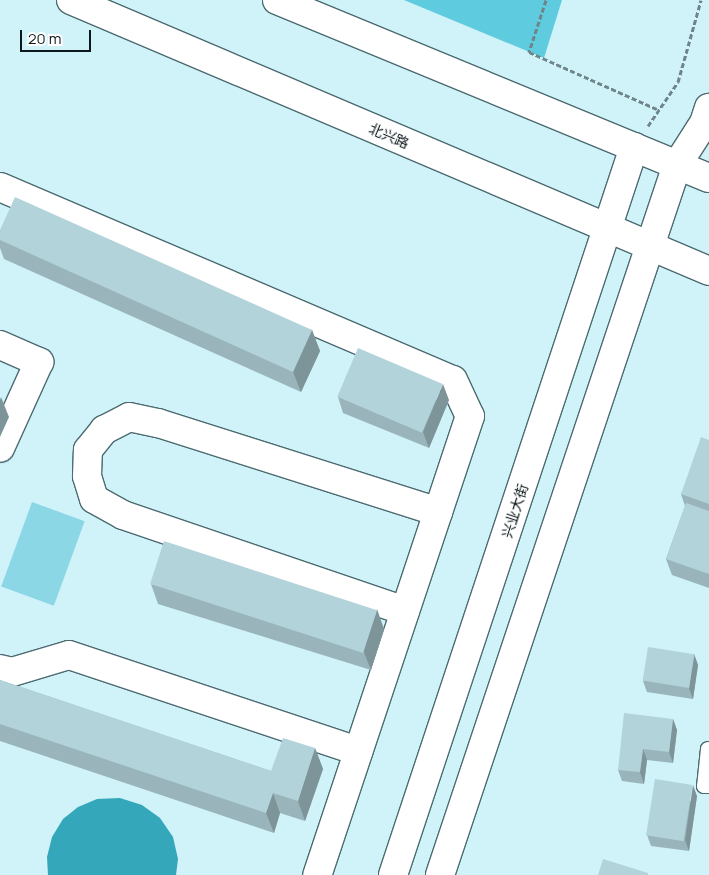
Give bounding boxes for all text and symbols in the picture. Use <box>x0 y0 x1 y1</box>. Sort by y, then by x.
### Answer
scale bar <box>22 20 94 52</box>
text: 20 m <box>28 28 61 49</box>
street label: 北兴路 <box>366 120 412 152</box>
street label: 兴业大街 <box>498 482 532 540</box>

